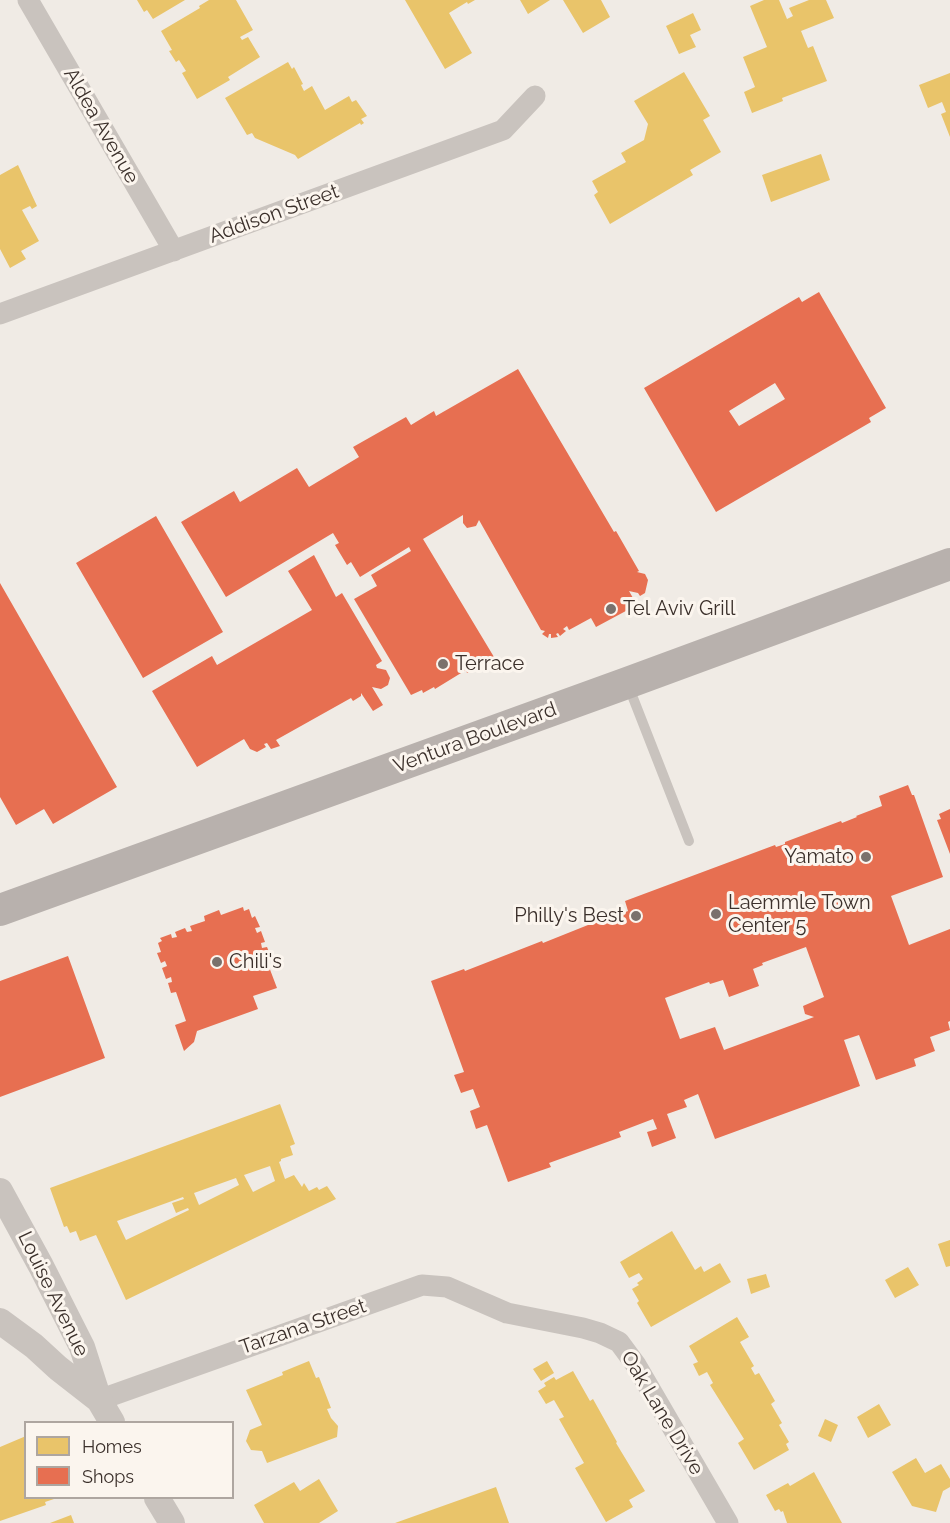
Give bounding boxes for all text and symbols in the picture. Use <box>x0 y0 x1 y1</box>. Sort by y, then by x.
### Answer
street label: Aldea Avenue <box>58 64 144 188</box>
street label: Addison Street <box>206 179 342 249</box>
place label: Tel Aviv Grill <box>623 597 735 621</box>
marker: Tel Aviv Grill <box>604 602 618 616</box>
place label: Terrace <box>455 652 524 676</box>
marker: Terrace <box>436 657 450 671</box>
street label: Ventura Boulevard <box>390 697 560 779</box>
place label: Yamato <box>784 845 854 869</box>
marker: Yamato <box>859 850 873 864</box>
place label: Laemmle Town Center 5 <box>728 891 871 938</box>
place label: Philly's Best <box>514 904 624 928</box>
marker: Laemmle Town Center 5 <box>709 907 723 921</box>
marker: Philly's Best <box>629 909 643 923</box>
place label: Chili's <box>229 950 282 974</box>
marker: Chili's <box>210 955 224 969</box>
street label: Louise Avenue <box>12 1228 94 1360</box>
street label: Tarzana Street <box>237 1294 369 1360</box>
street label: Oak Lane Drive <box>616 1347 708 1479</box>
legend <box>24 1421 234 1499</box>
text: Homes <box>82 1436 142 1457</box>
text: Shops <box>82 1466 134 1487</box>

